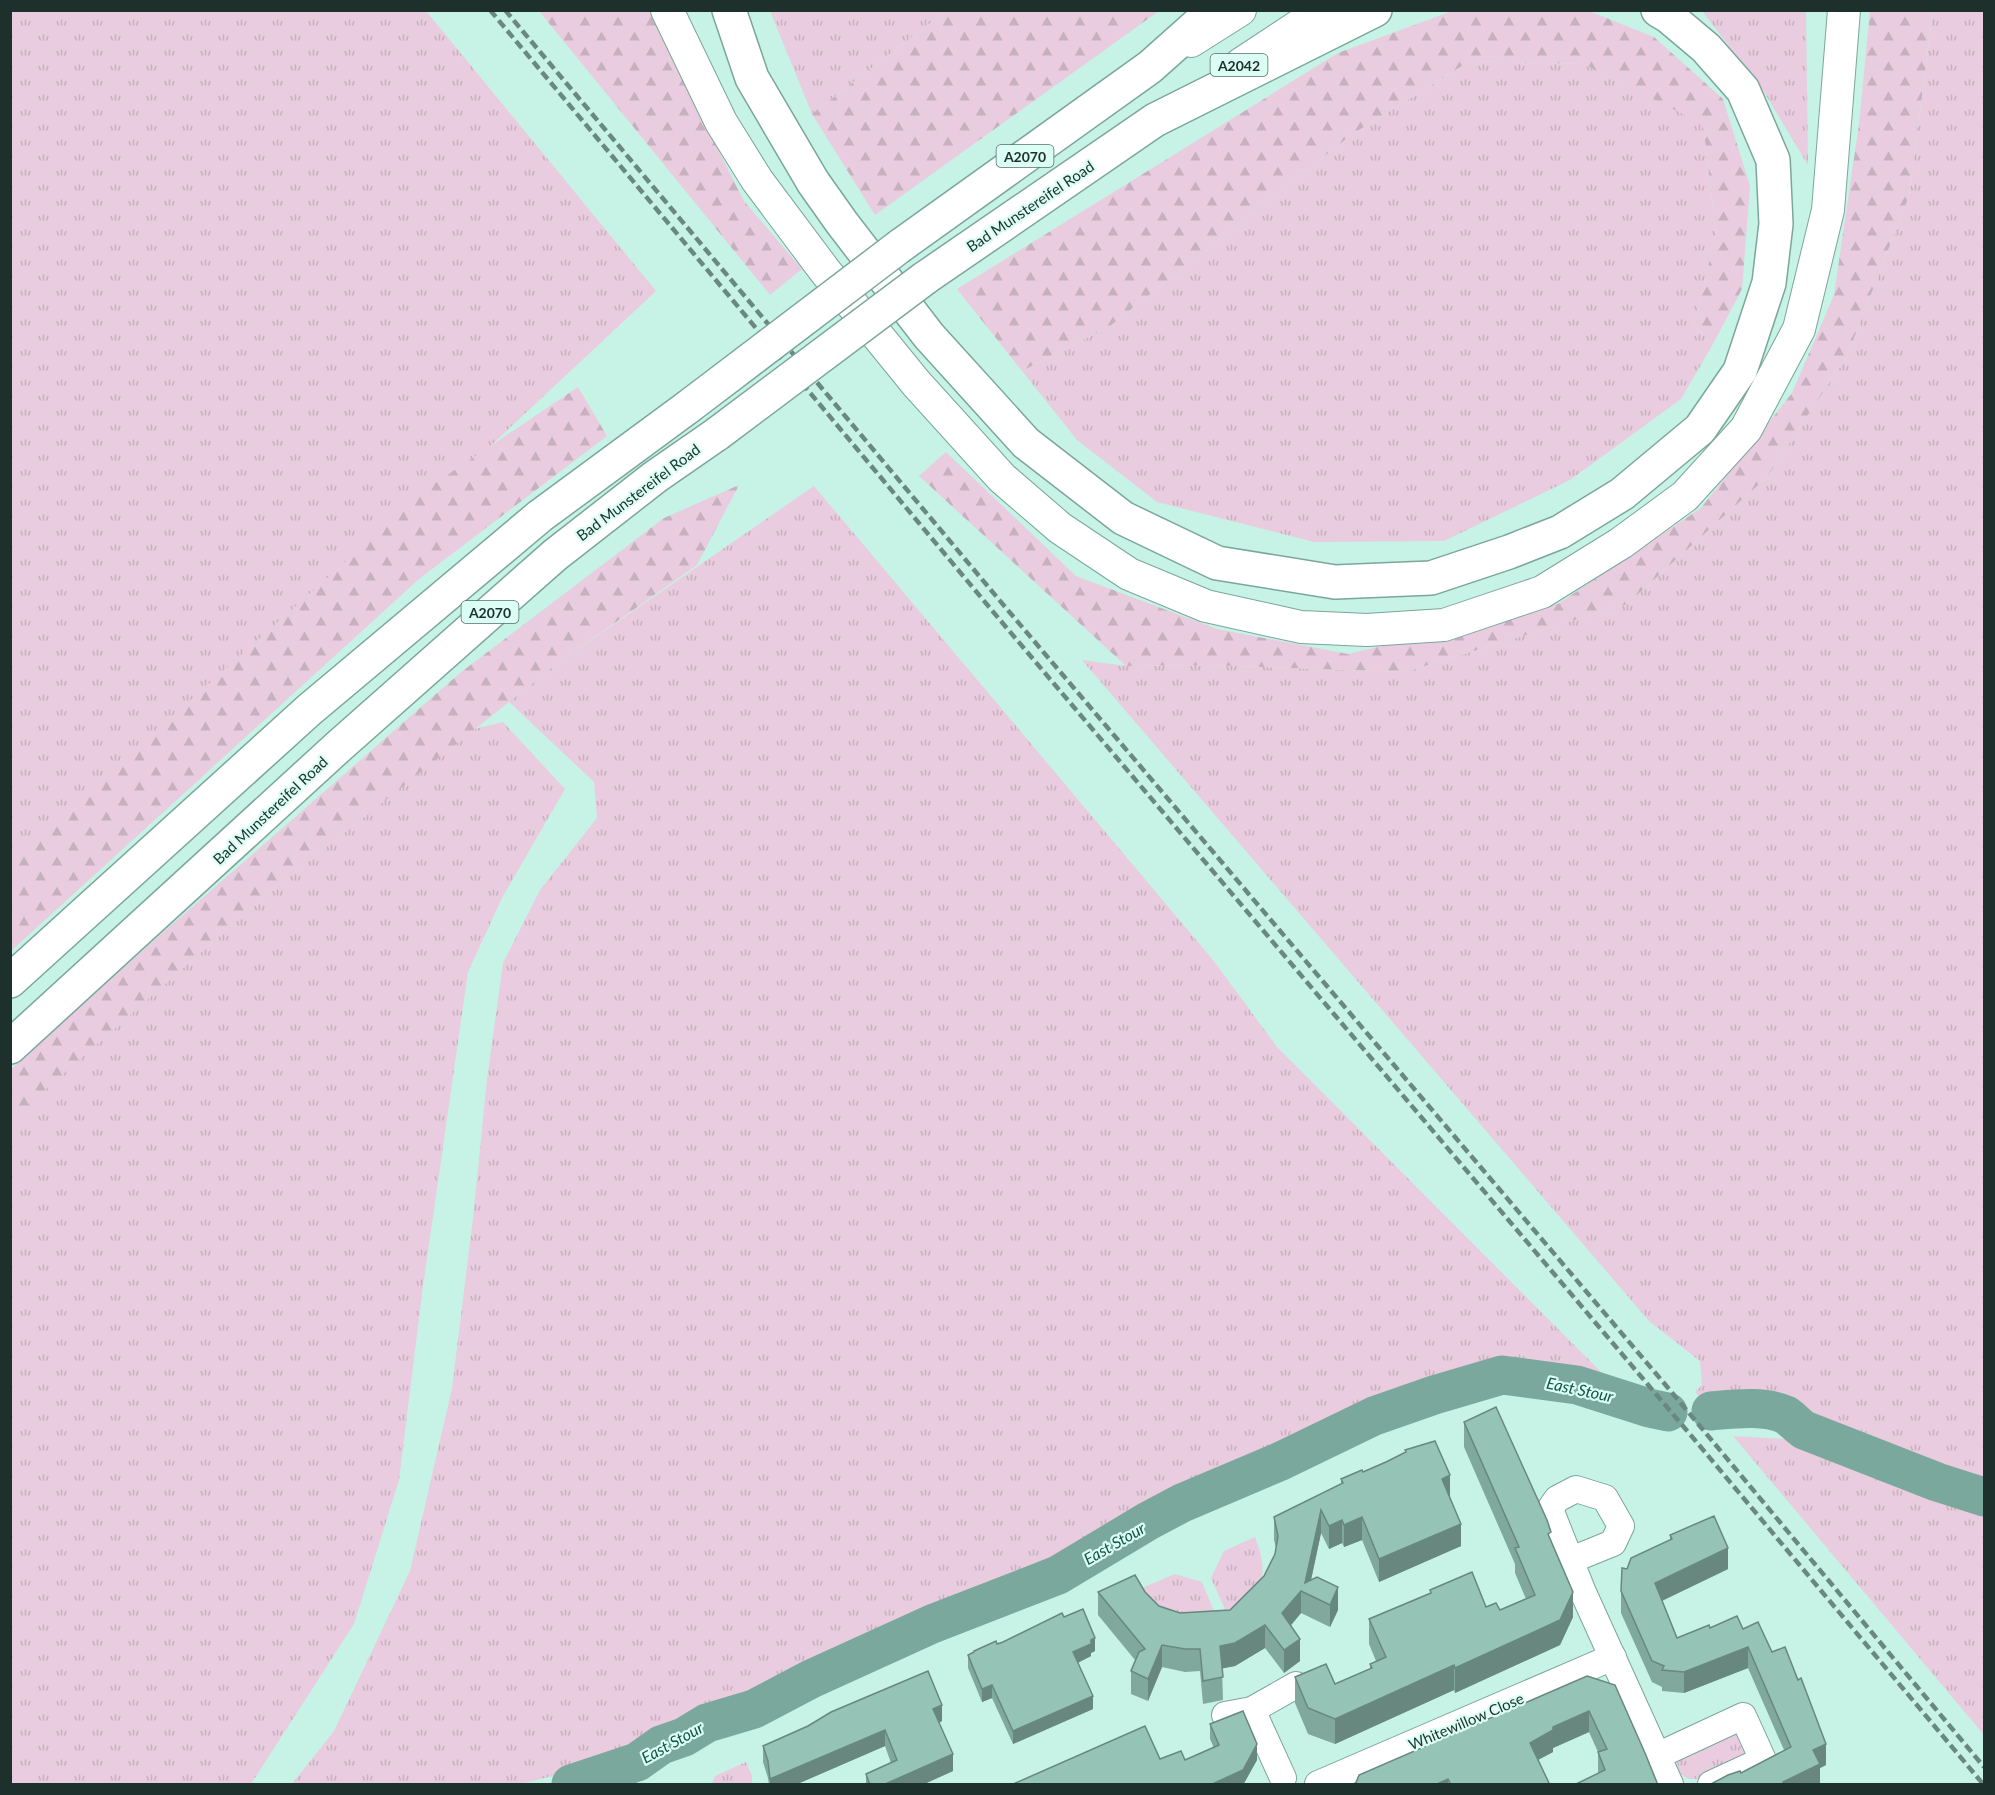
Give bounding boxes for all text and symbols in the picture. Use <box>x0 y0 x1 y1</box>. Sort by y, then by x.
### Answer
road number: A2042 <box>1210 54 1268 76</box>
road number: A2070 <box>996 145 1054 167</box>
street label: Bad Munstereifel Road <box>963 157 1097 255</box>
street label: Bad Munstereifel Road <box>573 440 703 544</box>
road number: A2070 <box>462 601 518 623</box>
street label: Bad Munstereifel Road <box>209 752 331 868</box>
water label: East Stour <box>1545 1373 1616 1405</box>
water label: East Stour <box>1080 1518 1149 1568</box>
street label: Whitewillow Close <box>1406 1689 1526 1753</box>
water label: East Stour <box>638 1717 707 1767</box>

